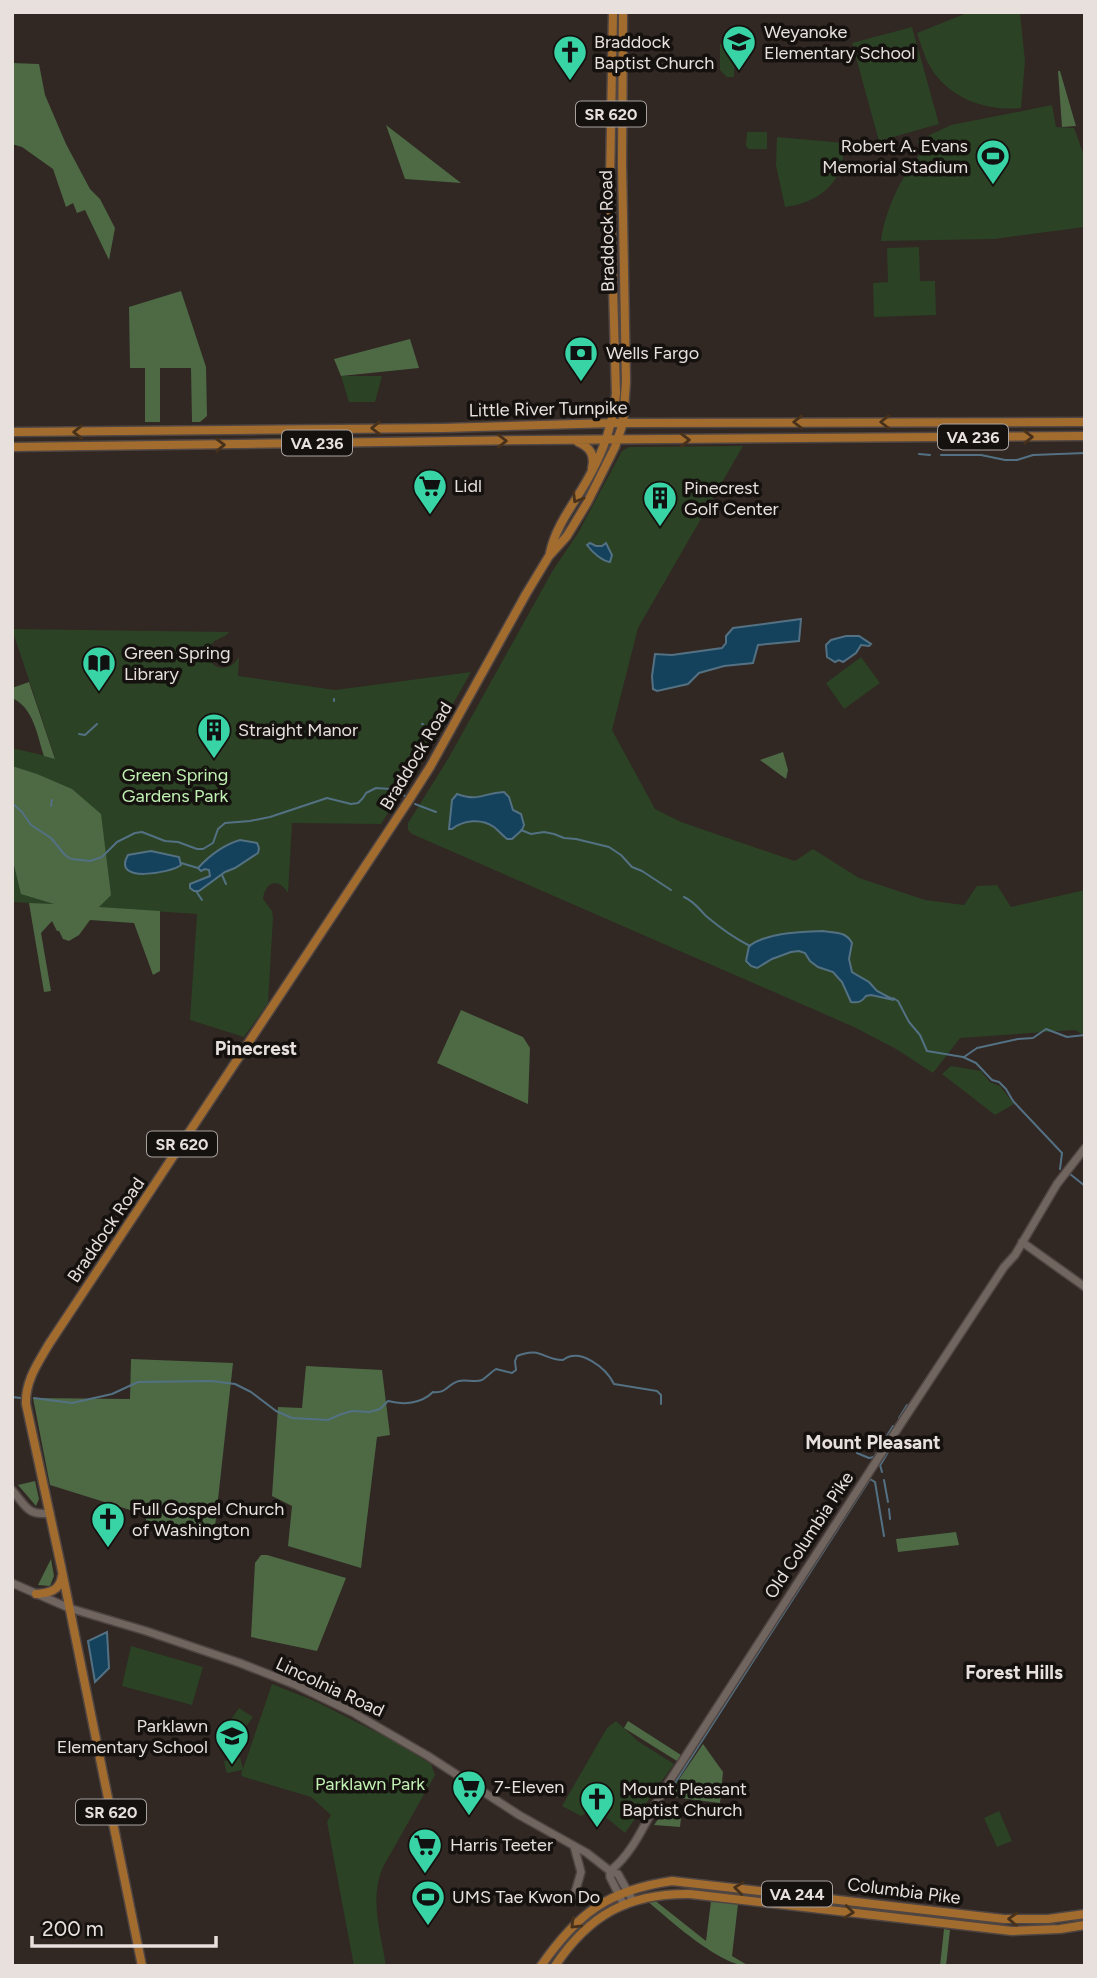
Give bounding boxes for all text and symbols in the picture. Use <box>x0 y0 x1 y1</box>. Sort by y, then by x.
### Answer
place label: Weyanoke Elementary School <box>764 21 915 64</box>
school or university icon: Weyanoke Elementary School <box>720 23 758 72</box>
place label: Braddock Baptist Church <box>594 31 714 74</box>
church icon: Braddock Baptist Church <box>551 33 589 82</box>
road number: SR 620 <box>576 102 646 126</box>
place label: Robert A. Evans Memorial Stadium <box>822 135 968 178</box>
sports icon: Robert A. Evans Memorial Stadium <box>974 137 1012 186</box>
street label: Braddock Road <box>595 170 619 292</box>
bank icon: Wells Fargo <box>562 334 600 383</box>
place label: Wells Fargo <box>606 342 699 364</box>
street label: Little River Turnpike <box>468 397 628 421</box>
one-way arrow <box>792 414 802 430</box>
one-way arrow <box>879 415 890 430</box>
one-way arrow <box>371 420 381 436</box>
one-way arrow <box>73 424 83 440</box>
road number: VA 236 <box>938 424 1008 450</box>
one-way arrow <box>1023 429 1034 445</box>
road number: VA 236 <box>282 430 352 456</box>
one-way arrow <box>681 432 691 448</box>
one-way arrow <box>497 433 508 448</box>
one-way arrow <box>215 437 226 452</box>
supermarket icon: Lidl <box>411 467 449 516</box>
place label: Lidl <box>454 475 482 497</box>
place label: Pinecrest Golf Center <box>684 477 779 520</box>
building icon: Pinecrest Golf Center <box>641 479 679 528</box>
one-way arrow <box>572 490 585 503</box>
place label: Green Spring Library <box>124 642 230 685</box>
library icon: Green Spring Library <box>80 644 118 693</box>
street label: Braddock Road <box>375 698 457 814</box>
building icon: Straight Manor <box>195 711 233 760</box>
place label: Straight Manor <box>238 719 358 741</box>
park label: Green Spring Gardens Park <box>122 764 228 807</box>
district label: Pinecrest <box>215 1037 298 1060</box>
road number: SR 620 <box>147 1132 217 1156</box>
street label: Braddock Road <box>63 1173 149 1287</box>
district label: Mount Pleasant <box>805 1431 941 1454</box>
street label: Old Columbia Pike <box>760 1467 858 1603</box>
place label: Full Gospel Church of Washington <box>132 1498 284 1541</box>
church icon: Full Gospel Church of Washington <box>89 1500 127 1549</box>
street label: Lincolnia Road <box>272 1652 388 1722</box>
district label: Forest Hills <box>965 1661 1063 1684</box>
place label: Parklawn Elementary School <box>57 1715 208 1758</box>
school or university icon: Parklawn Elementary School <box>213 1717 251 1766</box>
supermarket icon: 7-Eleven <box>450 1768 488 1817</box>
park label: Parklawn Park <box>315 1773 425 1795</box>
place label: 7-Eleven <box>494 1776 564 1798</box>
place label: Mount Pleasant Baptist Church <box>622 1778 747 1821</box>
church icon: Mount Pleasant Baptist Church <box>578 1780 616 1829</box>
road number: SR 620 <box>76 1800 146 1824</box>
supermarket icon: Harris Teeter <box>406 1826 444 1875</box>
place label: Harris Teeter <box>450 1834 553 1856</box>
street label: Columbia Pike <box>846 1873 962 1909</box>
sports icon: UMS Tae Kwon Do <box>409 1878 447 1927</box>
one-way arrow <box>733 1880 745 1895</box>
road number: VA 244 <box>762 1882 832 1906</box>
place label: UMS Tae Kwon Do <box>452 1886 600 1908</box>
scale bar <box>32 1904 215 1948</box>
one-way arrow <box>844 1904 855 1919</box>
one-way arrow <box>1007 1911 1018 1926</box>
text: 200 m <box>42 1916 104 1941</box>
one-way arrow <box>570 1916 583 1929</box>

